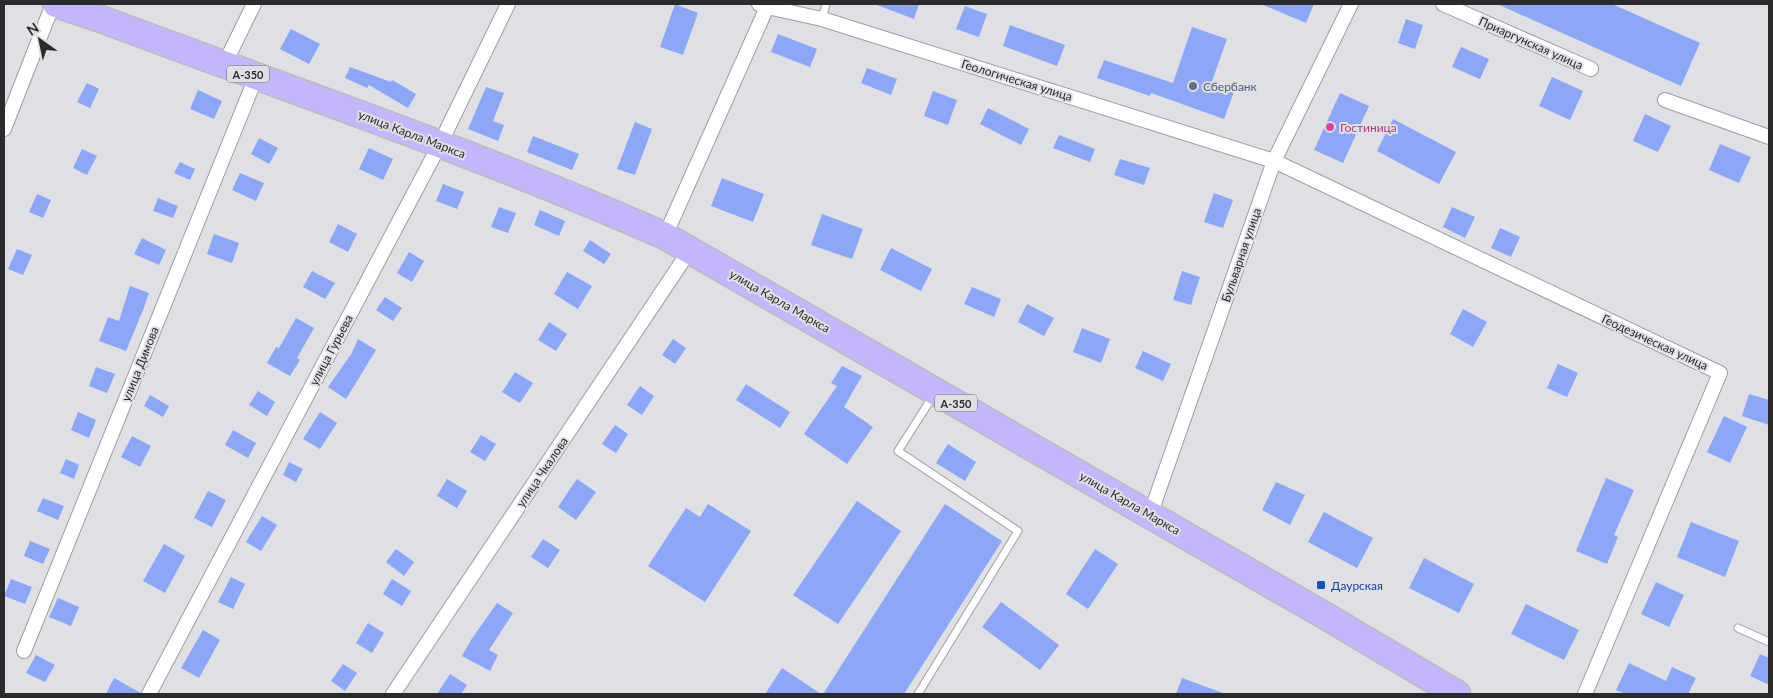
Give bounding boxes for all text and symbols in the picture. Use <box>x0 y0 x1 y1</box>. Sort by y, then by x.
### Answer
street label: Приаргунская улица <box>1477 13 1586 73</box>
north arrow <box>15 15 65 65</box>
text: N <box>23 19 42 39</box>
street label: Геологическая улица <box>960 56 1074 104</box>
road number: А-350 <box>227 66 269 82</box>
place label: Сбербанк <box>1203 79 1258 94</box>
marker: Сбербанк <box>1187 80 1199 92</box>
street label: улица Карла Маркса <box>356 107 468 161</box>
place label: Гостиница <box>1340 120 1397 135</box>
marker: Гостиница <box>1324 121 1336 133</box>
street label: Бульварная улица <box>1218 206 1264 304</box>
street label: улица Карла Маркса <box>727 266 833 336</box>
street label: Геодезическая улица <box>1600 311 1710 373</box>
street label: улица Гурьева <box>306 312 356 388</box>
street label: улица Димова <box>118 324 162 404</box>
road number: А-350 <box>935 394 977 412</box>
street label: улица Чкалова <box>513 434 571 510</box>
street label: улица Карла Маркса <box>1077 468 1183 538</box>
place label: Даурская <box>1331 578 1383 593</box>
marker: Даурская <box>1315 579 1327 591</box>

